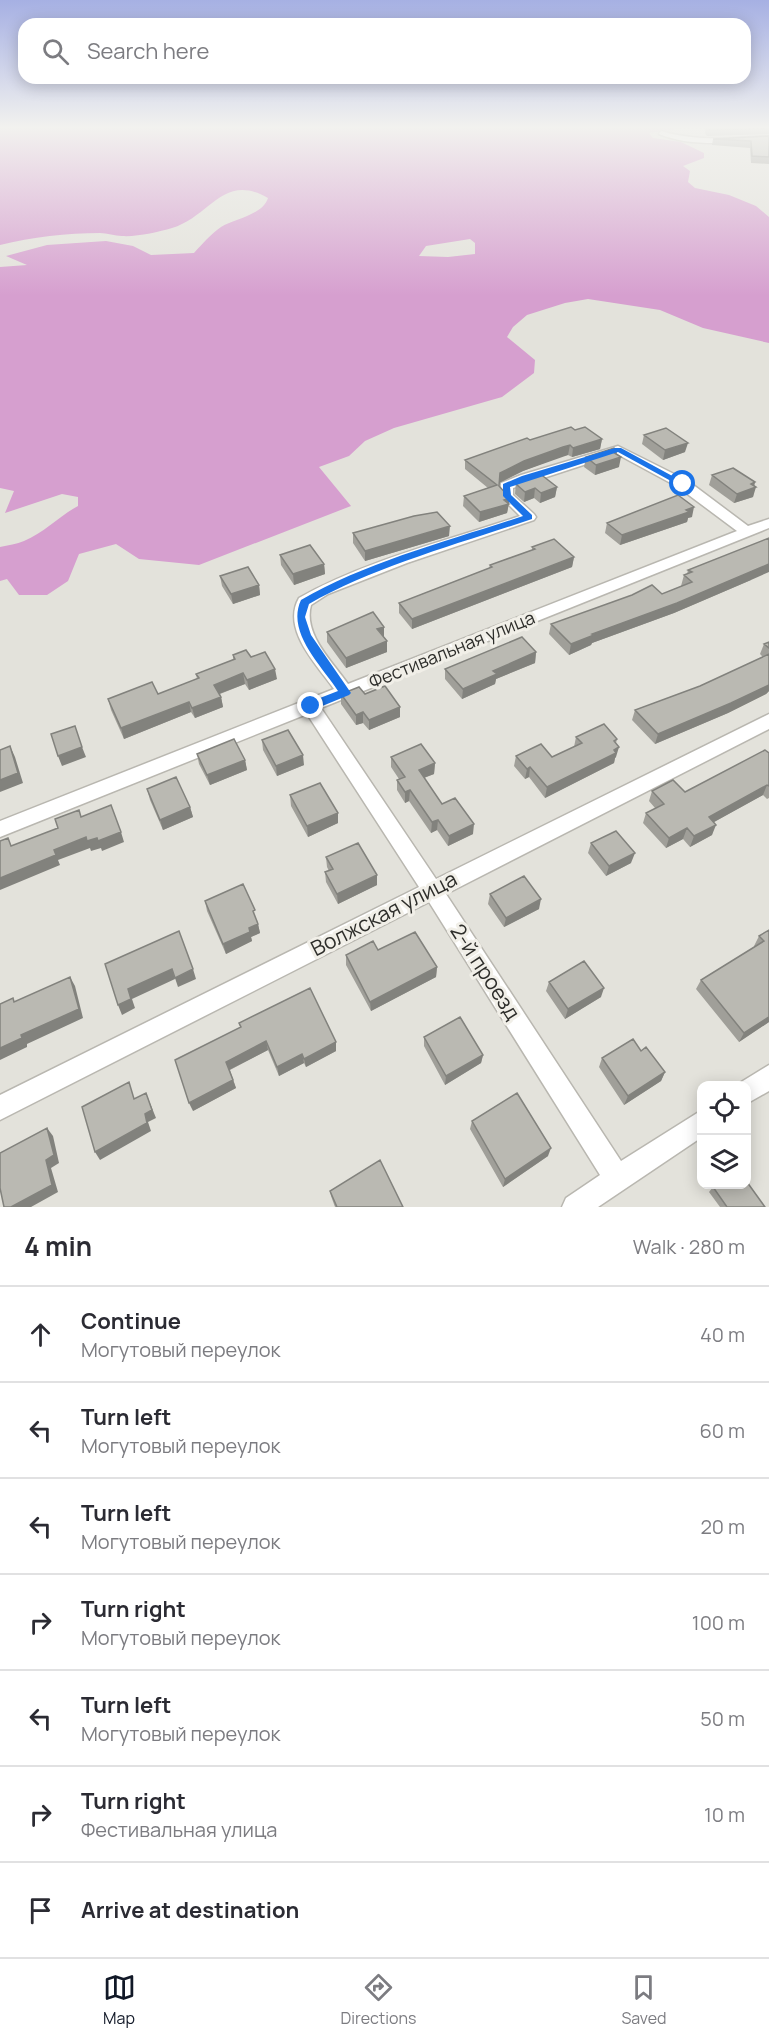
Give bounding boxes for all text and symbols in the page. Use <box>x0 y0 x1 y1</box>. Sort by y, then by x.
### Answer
search box <box>18 18 751 84</box>
icon: search <box>39 35 72 68</box>
text: Search here <box>87 36 209 66</box>
route start <box>669 470 695 496</box>
street label: Фестивальная улица <box>365 605 538 693</box>
route end <box>297 692 323 718</box>
street label: Волжская улица <box>306 864 461 962</box>
street label: 2-й проезд <box>444 918 527 1025</box>
map controls <box>697 1081 751 1189</box>
button: locate <box>697 1081 751 1135</box>
button: layers <box>697 1135 751 1189</box>
text: 4 min <box>24 1228 92 1264</box>
text: Walk · 280 m <box>633 1233 745 1260</box>
text: Continue <box>81 1306 181 1336</box>
icon: ahead <box>24 1318 57 1351</box>
text: 40 m <box>700 1321 745 1348</box>
text: Могутовый переулок <box>81 1336 280 1363</box>
text: Turn left <box>81 1402 171 1432</box>
icon: left <box>24 1414 57 1447</box>
text: 60 m <box>699 1417 745 1444</box>
text: Могутовый переулок <box>81 1432 280 1459</box>
text: Turn left <box>81 1498 171 1528</box>
icon: left <box>24 1510 57 1543</box>
text: 20 m <box>700 1513 745 1540</box>
text: Могутовый переулок <box>81 1528 280 1555</box>
text: Turn right <box>81 1594 186 1624</box>
icon: right <box>24 1606 57 1639</box>
text: 100 m <box>692 1609 745 1636</box>
text: Могутовый переулок <box>81 1624 280 1651</box>
text: Turn left <box>81 1690 171 1720</box>
icon: left <box>24 1702 57 1735</box>
text: 50 m <box>700 1705 745 1732</box>
text: Могутовый переулок <box>81 1720 280 1747</box>
text: Turn right <box>81 1786 186 1816</box>
icon: right <box>24 1798 57 1831</box>
text: 10 m <box>704 1801 745 1828</box>
text: Фестивальная улица <box>81 1816 277 1843</box>
icon: arrive <box>24 1894 57 1927</box>
text: Arrive at destination <box>81 1895 299 1925</box>
tab: Map <box>103 1971 136 2029</box>
tab: Directions <box>341 1971 416 2029</box>
tab: Saved <box>621 1971 666 2029</box>

